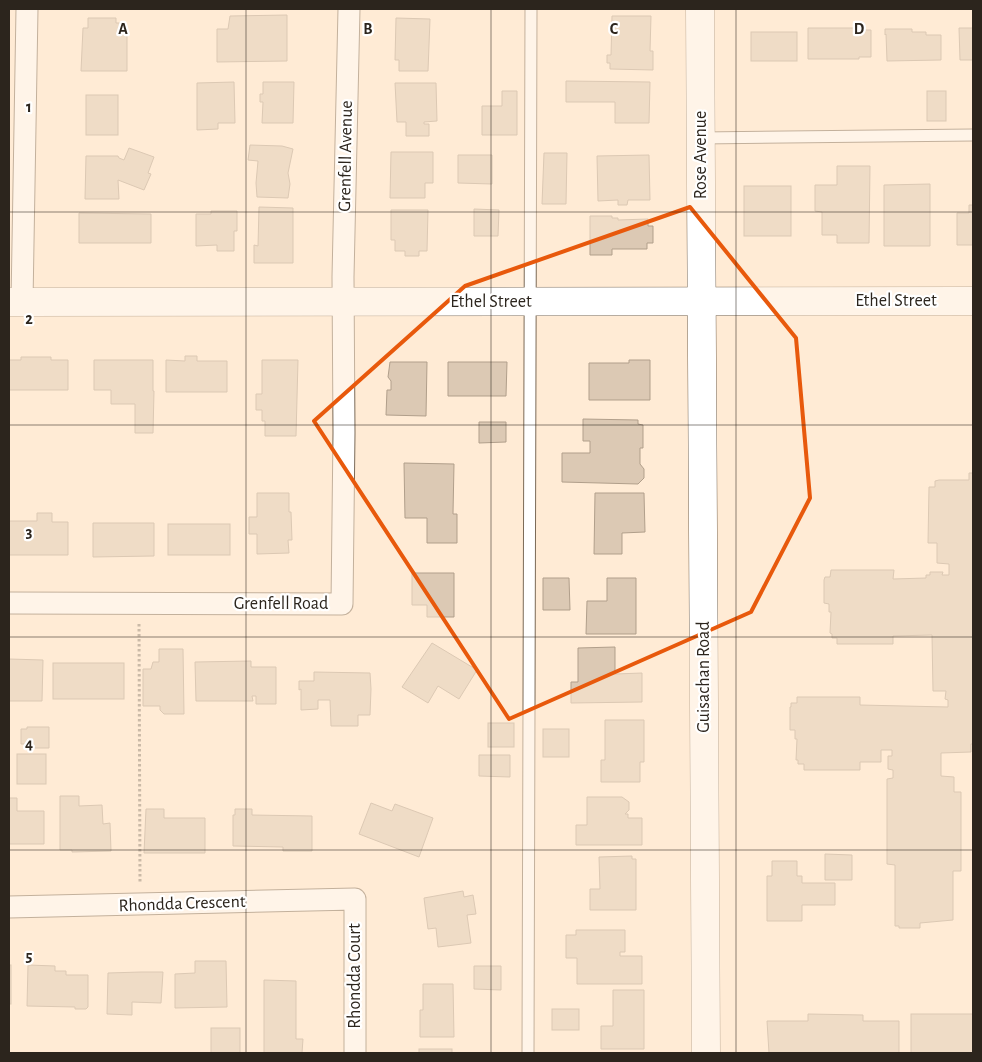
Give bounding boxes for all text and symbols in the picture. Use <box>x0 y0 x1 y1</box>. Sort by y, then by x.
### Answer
text: A <box>118 21 128 37</box>
text: B <box>363 21 373 37</box>
text: C <box>610 21 619 37</box>
text: D <box>854 21 865 37</box>
text: 1 <box>26 99 32 115</box>
street label: Grenfell Avenue <box>336 100 356 212</box>
street label: Rose Avenue <box>692 111 710 199</box>
street label: Ethel Street <box>855 292 937 310</box>
street label: Ethel Street <box>450 293 532 311</box>
text: 2 <box>25 311 33 327</box>
text: 3 <box>26 524 33 540</box>
street label: Grenfell Road <box>234 595 328 613</box>
street label: Guisachan Road <box>695 621 713 733</box>
text: 4 <box>25 736 33 752</box>
street label: Rhondda Crescent <box>118 893 246 915</box>
street label: Rhondda Court <box>346 923 364 1029</box>
text: 5 <box>26 948 33 964</box>

